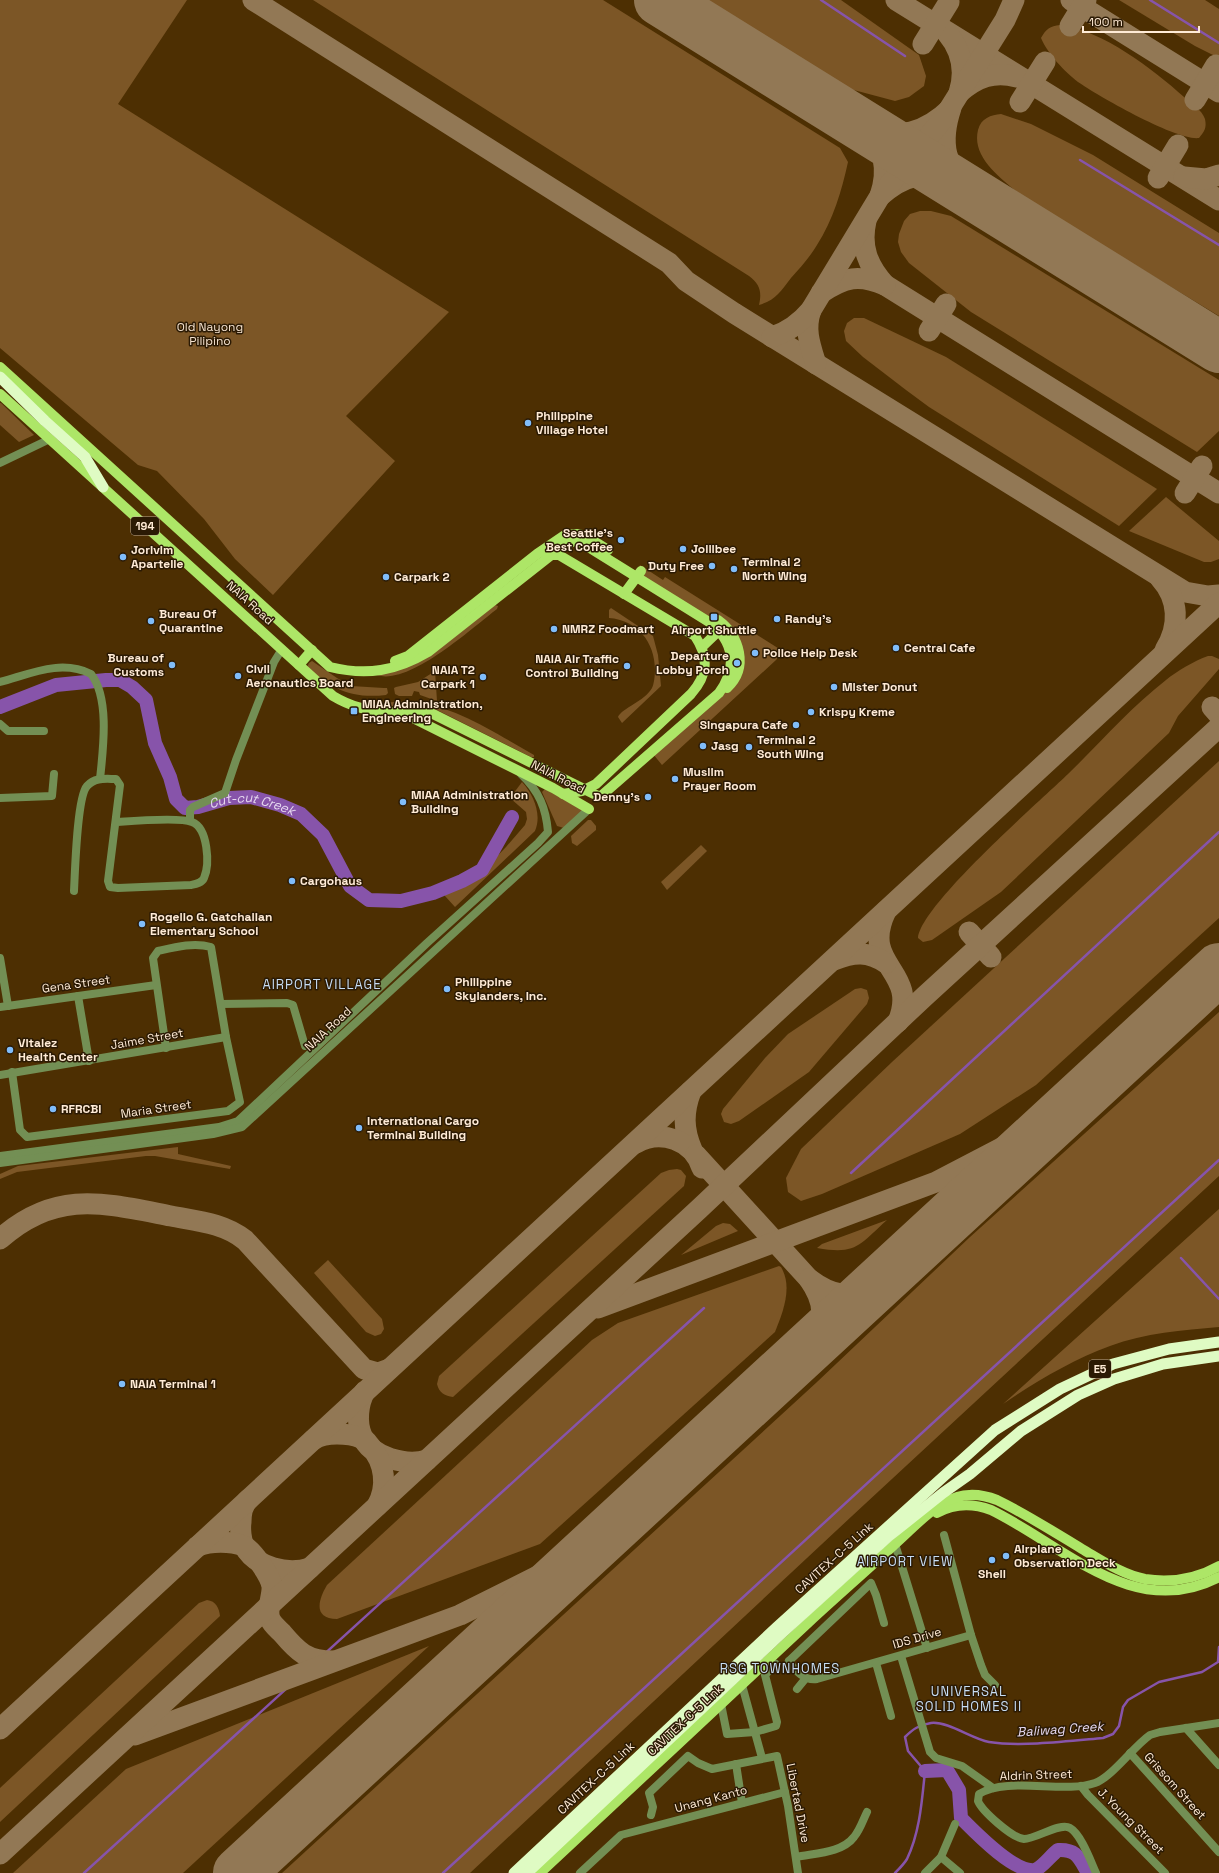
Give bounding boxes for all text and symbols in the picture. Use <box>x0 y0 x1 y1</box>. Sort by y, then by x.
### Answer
scale bar <box>1083 8 1199 34</box>
text: 100 m <box>1089 14 1123 30</box>
park label: Old Nayong Pilipino <box>177 319 243 349</box>
place label: Philippine Village Hotel <box>536 408 608 438</box>
marker: Philippine Village Hotel <box>523 418 533 428</box>
road number: 194 <box>131 517 159 535</box>
place label: Seattle's Best Coffee <box>546 525 613 555</box>
marker: Seattle's Best Coffee <box>616 535 626 545</box>
place label: Jollibee <box>691 541 736 557</box>
place label: Jorivim Apartelle <box>131 542 184 572</box>
marker: Jollibee <box>678 544 688 554</box>
marker: Jorivim Apartelle <box>118 552 128 562</box>
place label: Terminal 2 North Wing <box>742 554 807 584</box>
place label: Duty Free <box>648 558 704 574</box>
marker: Duty Free <box>707 561 717 571</box>
marker: Terminal 2 North Wing <box>729 564 739 574</box>
place label: Carpark 2 <box>394 569 450 585</box>
marker: Carpark 2 <box>381 572 391 582</box>
street label: NAIA Road <box>223 578 277 628</box>
place label: Bureau Of Quarantine <box>159 606 223 636</box>
place label: Randy's <box>785 611 832 627</box>
marker: Airport Shuttle <box>709 612 719 622</box>
marker: Randy's <box>772 614 782 624</box>
marker: Bureau Of Quarantine <box>146 616 156 626</box>
place label: NMRZ Foodmart <box>562 621 654 637</box>
place label: Airport Shuttle <box>671 622 757 638</box>
marker: NMRZ Foodmart <box>549 624 559 634</box>
place label: Central Cafe <box>904 640 975 656</box>
marker: Central Cafe <box>891 643 901 653</box>
place label: Police Help Desk <box>763 645 858 661</box>
place label: Departure Lobby Porch <box>656 648 729 678</box>
marker: Police Help Desk <box>750 648 760 658</box>
place label: Bureau of Customs <box>108 650 164 680</box>
place label: NAIA Air Traffic Control Building <box>525 651 619 681</box>
marker: Departure Lobby Porch <box>732 658 742 668</box>
marker: Bureau of Customs <box>167 660 177 670</box>
place label: Civil Aeronautics Board <box>246 661 353 691</box>
marker: NAIA Air Traffic Control Building <box>622 661 632 671</box>
place label: NAIA T2 Carpark 1 <box>421 662 475 692</box>
marker: Civil Aeronautics Board <box>233 671 243 681</box>
marker: NAIA T2 Carpark 1 <box>478 672 488 682</box>
place label: Mister Donut <box>842 679 917 695</box>
marker: Mister Donut <box>829 682 839 692</box>
place label: MIAA Administration, Engineering <box>362 696 483 726</box>
place label: Krispy Kreme <box>819 704 895 720</box>
marker: MIAA Administration, Engineering <box>349 706 359 716</box>
marker: Krispy Kreme <box>806 707 816 717</box>
place label: Singapura Cafe <box>700 717 788 733</box>
marker: Singapura Cafe <box>791 720 801 730</box>
place label: Terminal 2 South Wing <box>757 732 824 762</box>
place label: Jasg <box>711 738 739 754</box>
marker: Jasg <box>698 741 708 751</box>
marker: Terminal 2 South Wing <box>744 742 754 752</box>
street label: NAIA Road <box>528 757 588 797</box>
place label: Muslim Prayer Room <box>683 764 756 794</box>
marker: Muslim Prayer Room <box>670 774 680 784</box>
place label: MIAA Administration Building <box>411 787 528 817</box>
water label: Cut-cut Creek <box>207 788 300 820</box>
place label: Denny's <box>593 789 640 805</box>
marker: Denny's <box>643 792 653 802</box>
marker: MIAA Administration Building <box>398 797 408 807</box>
place label: Cargohaus <box>300 873 362 889</box>
marker: Cargohaus <box>287 876 297 886</box>
place label: Rogelio G. Gatchalian Elementary School <box>150 909 272 939</box>
marker: Rogelio G. Gatchalian Elementary School <box>137 919 147 929</box>
street label: Gena Street <box>41 971 111 997</box>
place label: Philippine Skylanders, Inc. <box>455 974 547 1004</box>
district label: AIRPORT VILLAGE <box>263 976 382 993</box>
marker: Philippine Skylanders, Inc. <box>442 984 452 994</box>
street label: NAIA Road <box>301 1003 355 1055</box>
street label: Jaime Street <box>109 1025 185 1053</box>
place label: Vitalez Health Center <box>18 1035 98 1065</box>
marker: Vitalez Health Center <box>5 1045 15 1055</box>
street label: Maria Street <box>120 1096 192 1122</box>
place label: RFRCBI <box>61 1101 101 1117</box>
marker: RFRCBI <box>48 1104 58 1114</box>
place label: International Cargo Terminal Building <box>367 1113 479 1143</box>
marker: International Cargo Terminal Building <box>354 1123 364 1133</box>
road number: E5 <box>1089 1360 1111 1378</box>
place label: NAIA Terminal 1 <box>130 1376 216 1392</box>
marker: NAIA Terminal 1 <box>117 1379 127 1389</box>
street label: CAVITEX–C-5 Link <box>792 1518 877 1597</box>
place label: Airplane Observation Deck <box>1014 1541 1116 1571</box>
marker: Airplane Observation Deck <box>1001 1551 1011 1561</box>
district label: AIRPORT VIEW <box>857 1553 953 1570</box>
marker: Shell <box>987 1555 997 1565</box>
place label: Shell <box>978 1566 1006 1582</box>
street label: IDS Drive <box>891 1623 943 1653</box>
district label: RSG TOWNHOMES <box>720 1660 840 1677</box>
street label: CAVITEX-C-5 Link <box>644 1680 727 1759</box>
district label: UNIVERSAL SOLID HOMES II <box>916 1683 1022 1715</box>
water label: Baliwag Creek <box>1016 1717 1106 1741</box>
street label: CAVITEX–C-5 Link <box>554 1738 638 1818</box>
street label: Grissom Street <box>1140 1749 1210 1823</box>
street label: Libertad Drive <box>782 1762 814 1844</box>
street label: Aldrin Street <box>999 1766 1073 1784</box>
street label: Unang Kanto <box>673 1782 749 1816</box>
street label: J. Young Street <box>1094 1784 1168 1858</box>

